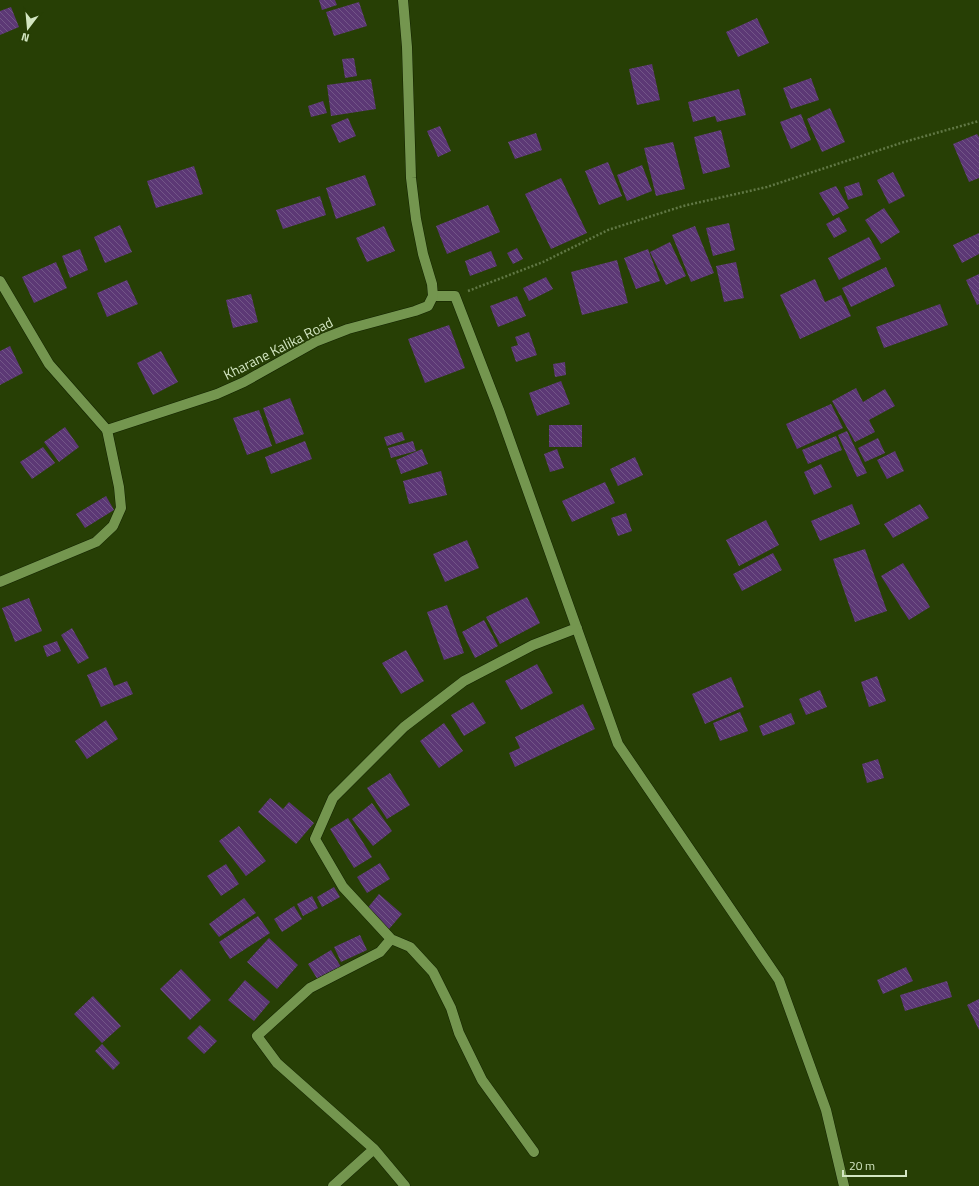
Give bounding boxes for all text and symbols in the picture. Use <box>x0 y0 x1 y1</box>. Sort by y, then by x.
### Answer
north arrow <box>8 8 48 48</box>
text: N <box>19 29 31 46</box>
street label: Kharane Kalika Road <box>220 311 336 385</box>
scale bar <box>843 1152 906 1178</box>
text: 20 m <box>849 1156 875 1175</box>

